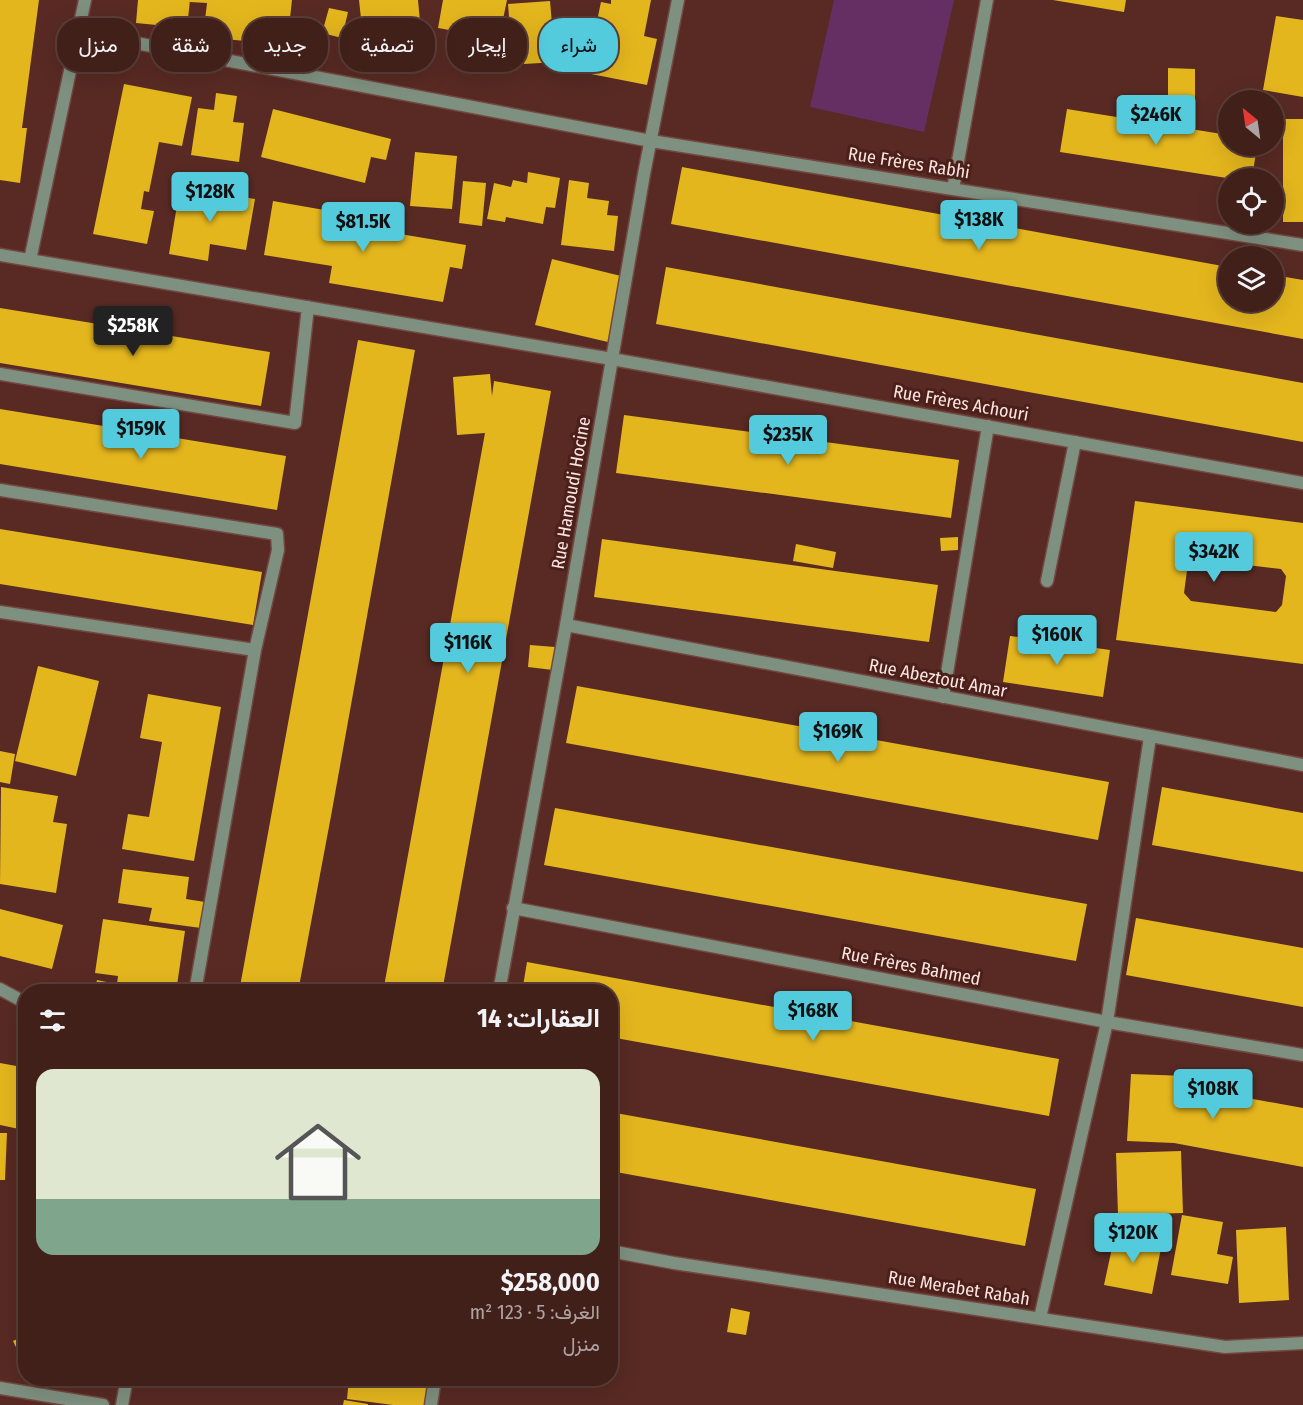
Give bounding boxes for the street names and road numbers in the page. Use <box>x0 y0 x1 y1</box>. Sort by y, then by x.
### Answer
street label: Rue Frères Rabhi <box>847 143 971 183</box>
street label: Rue Frères Achouri <box>892 380 1030 426</box>
street label: Rue Hamoudi Hocine <box>547 415 595 571</box>
street label: Rue Abeztout Amar <box>867 654 1010 702</box>
street label: Rue Frères Bahmed <box>840 942 982 990</box>
street label: Rue Merabet Rabah <box>886 1266 1032 1310</box>

